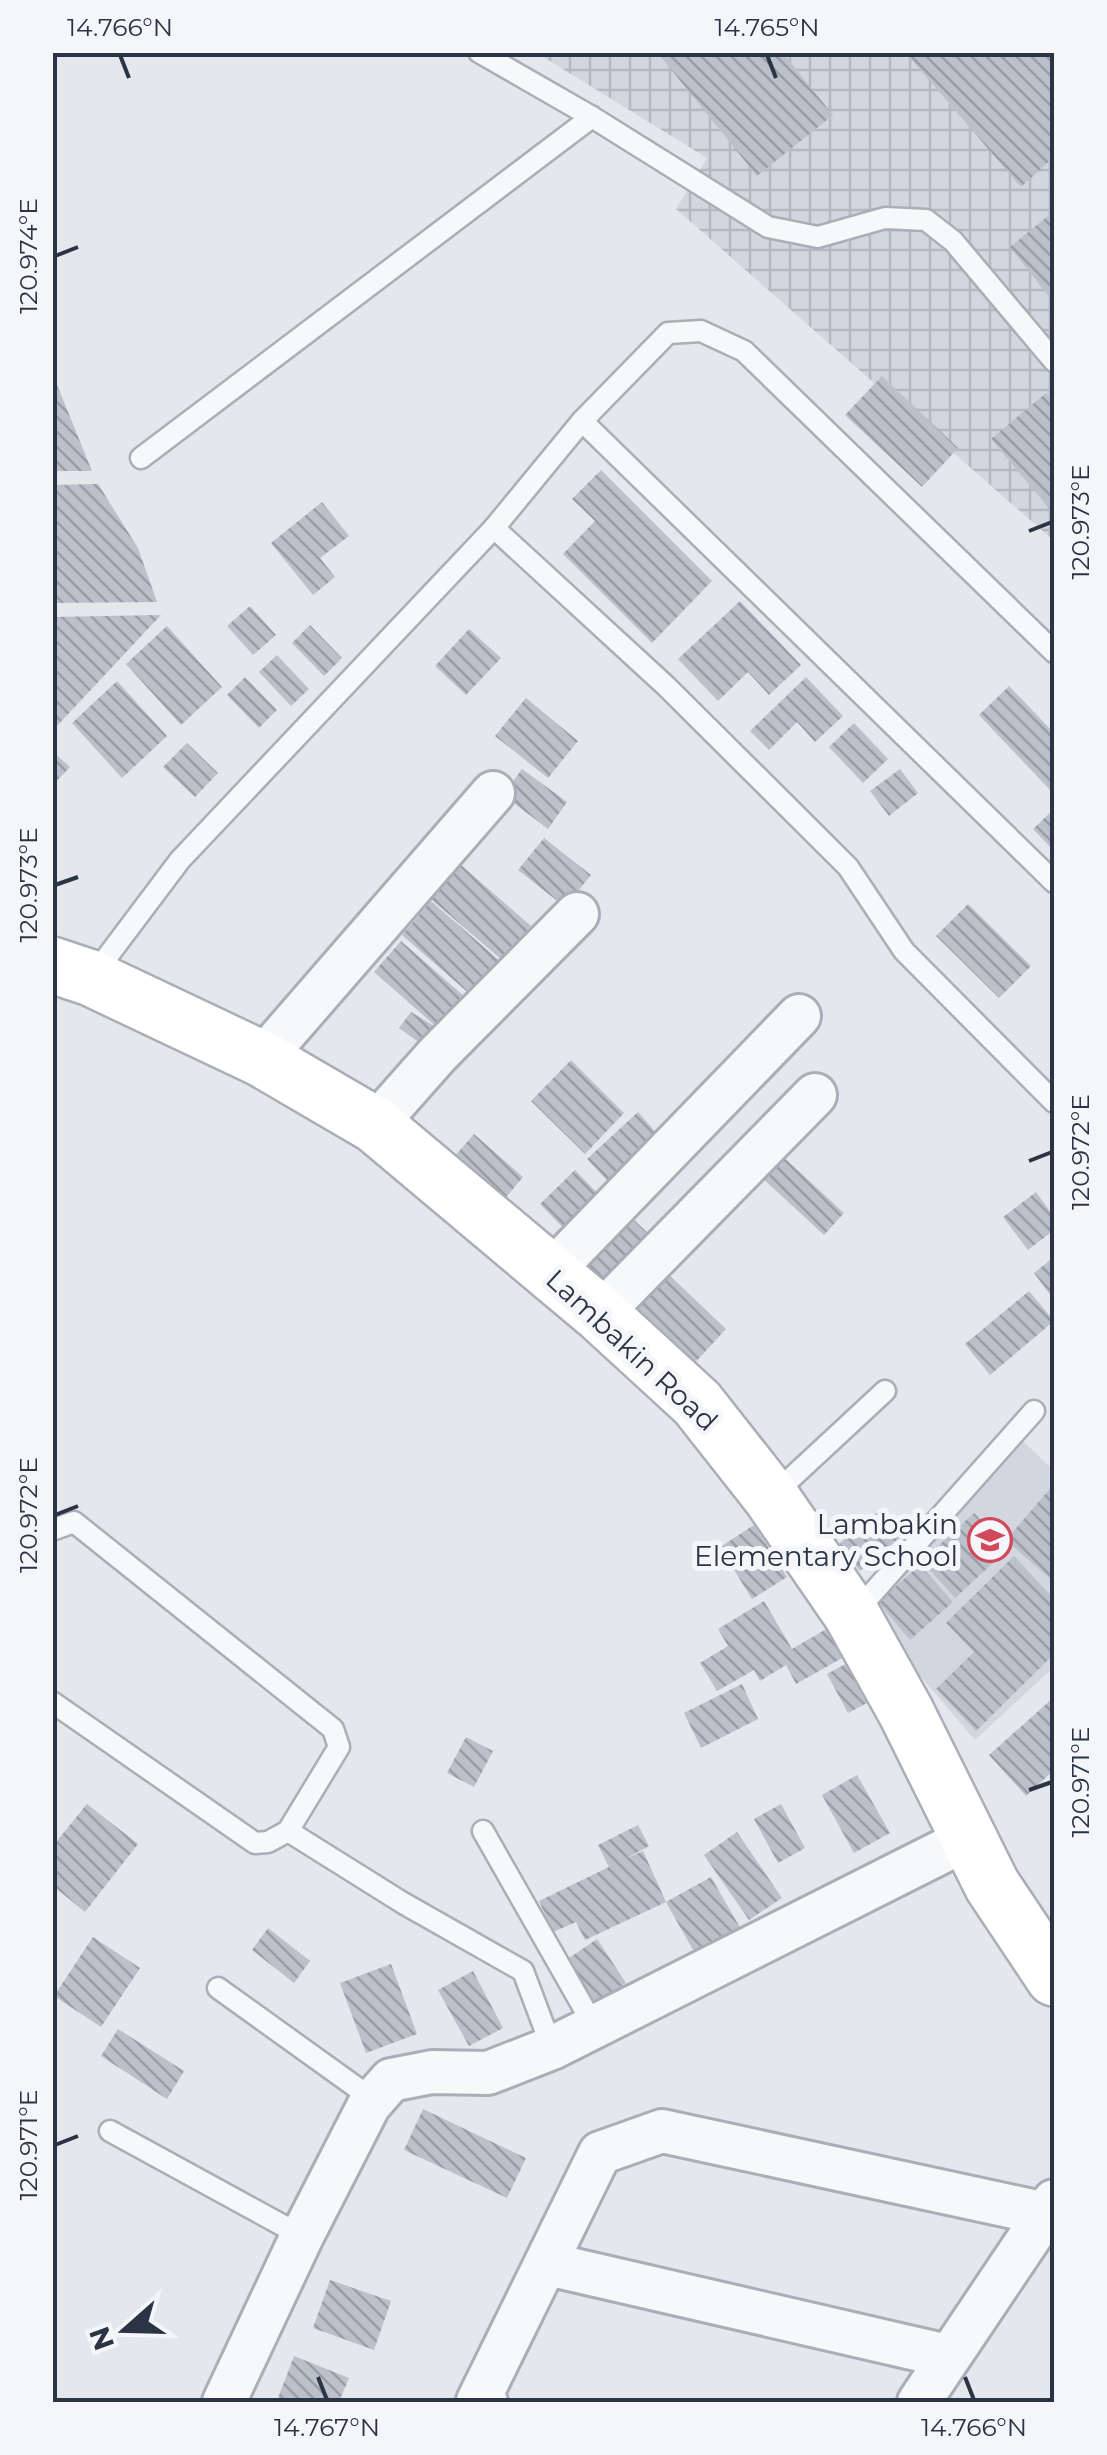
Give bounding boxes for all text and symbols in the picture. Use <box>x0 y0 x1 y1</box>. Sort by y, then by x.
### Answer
text: 14.766°N <box>67 12 173 42</box>
text: 14.765°N <box>714 12 820 42</box>
text: 120.974°E <box>13 198 43 314</box>
text: 120.973°E <box>1065 464 1095 580</box>
text: 120.973°E <box>13 827 43 943</box>
text: 120.972°E <box>1065 1094 1095 1210</box>
street label: Lambakin Road <box>539 1262 725 1438</box>
text: 120.972°E <box>13 1457 43 1573</box>
place label: Lambakin Elementary School <box>694 1507 958 1573</box>
school or university icon: Lambakin Elementary School <box>967 1517 1013 1563</box>
text: 120.971°E <box>1065 1727 1095 1837</box>
text: 120.971°E <box>13 2090 43 2200</box>
north arrow <box>75 2280 175 2380</box>
text: N <box>82 2322 121 2355</box>
text: 14.767°N <box>274 2412 380 2442</box>
text: 14.766°N <box>921 2412 1027 2442</box>

